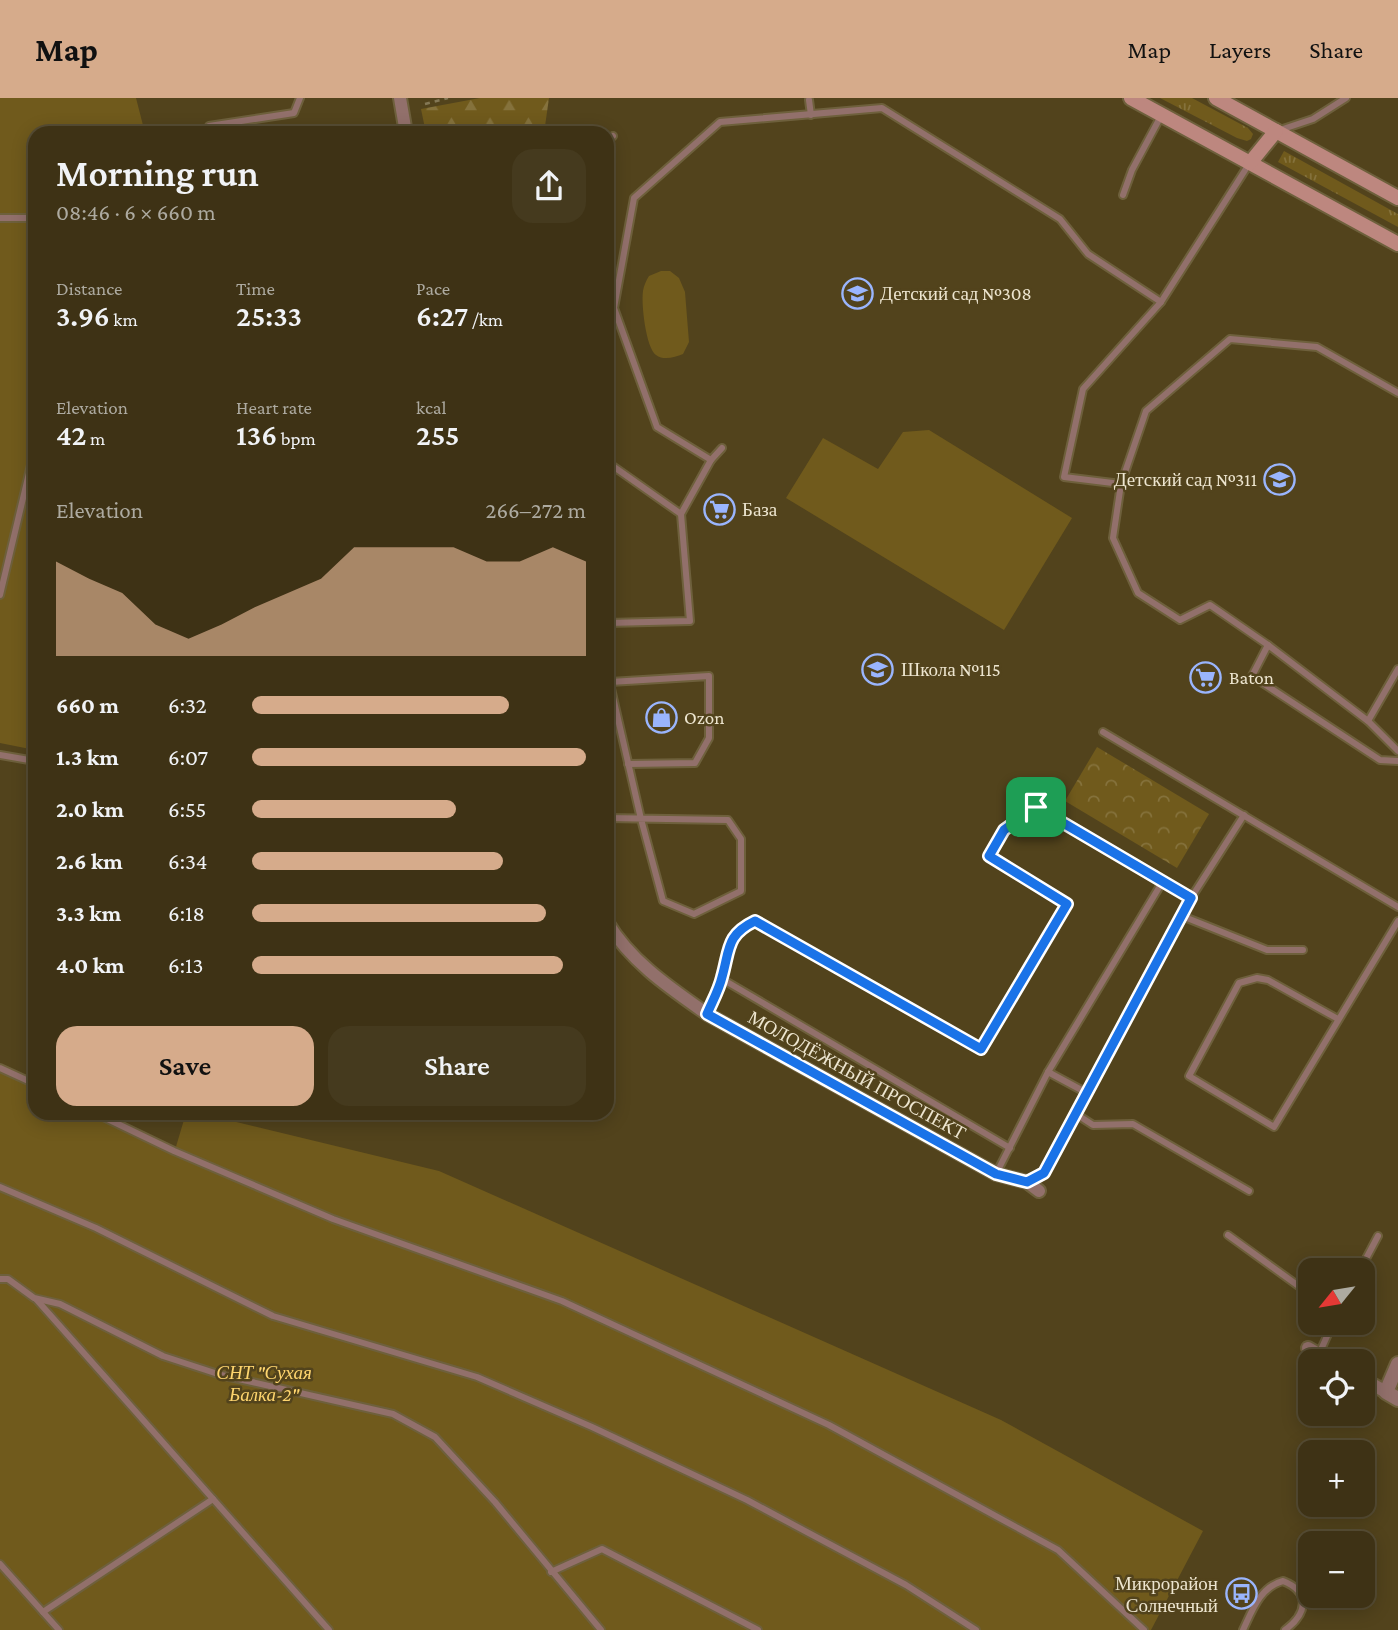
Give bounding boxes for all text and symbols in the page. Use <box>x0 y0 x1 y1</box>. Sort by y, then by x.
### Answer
text: Map <box>35 31 98 68</box>
text: Map <box>1127 36 1171 63</box>
text: Layers <box>1209 36 1271 63</box>
text: Share <box>1309 36 1363 63</box>
button: share <box>512 149 586 223</box>
text: Morning run <box>56 152 259 194</box>
text: 08:46 · 6 × 660 m <box>56 199 216 225</box>
school or university icon: Детский сад №308 <box>840 276 874 310</box>
text: Distance <box>56 278 122 299</box>
text: Time <box>236 278 275 299</box>
text: Pace <box>416 278 450 299</box>
place label: Детский сад №308 <box>880 283 1032 304</box>
text: 3.96 <box>56 299 110 332</box>
text: 25:33 <box>236 299 302 332</box>
text: 6:27 <box>416 299 468 332</box>
text: km <box>110 309 138 330</box>
text: /km <box>468 309 503 330</box>
text: Elevation <box>56 397 128 418</box>
text: Heart rate <box>236 397 312 418</box>
text: kcal <box>416 397 447 418</box>
text: 42 <box>56 418 86 451</box>
text: 136 <box>236 418 277 451</box>
text: 255 <box>416 418 459 451</box>
text: m <box>86 428 105 449</box>
text: bpm <box>277 428 316 449</box>
school or university icon: Детский сад №311 <box>1263 462 1297 496</box>
place label: Детский сад №311 <box>1114 469 1257 490</box>
supermarket icon: База <box>702 492 736 526</box>
text: Elevation <box>56 497 143 523</box>
text: 266–272 m <box>485 497 586 523</box>
place label: База <box>742 499 778 520</box>
school or university icon: Школа №115 <box>861 652 895 686</box>
place label: Школа №115 <box>901 659 1001 680</box>
supermarket icon: Baton <box>1189 660 1223 694</box>
place label: Baton <box>1229 667 1274 688</box>
text: 660 m <box>56 692 119 718</box>
text: 6:32 <box>168 692 207 718</box>
shop icon: Ozon <box>644 700 678 734</box>
place label: Ozon <box>684 707 724 728</box>
text: 1.3 km <box>56 744 119 770</box>
text: 6:07 <box>168 744 208 770</box>
pin <box>1006 777 1066 837</box>
icon: arrive <box>1017 788 1055 826</box>
text: 2.0 km <box>56 796 124 822</box>
text: 6:55 <box>168 796 206 822</box>
text: 2.6 km <box>56 848 123 874</box>
text: 6:34 <box>168 848 208 874</box>
text: 3.3 km <box>56 900 121 926</box>
text: 6:18 <box>168 900 205 926</box>
text: 4.0 km <box>56 952 125 978</box>
text: 6:13 <box>168 952 204 978</box>
street label: МОЛОДЁЖНЫЙ ПРОСПЕКТ <box>745 1006 970 1144</box>
button: Save <box>56 1026 314 1106</box>
button: Share <box>328 1026 586 1106</box>
north arrow <box>1298 1258 1376 1335</box>
map controls <box>1298 1258 1375 1608</box>
button: locate <box>1298 1349 1375 1426</box>
park label: СНТ "Сухая Балка-2" <box>216 1362 312 1405</box>
button: + <box>1298 1440 1375 1517</box>
button: − <box>1298 1531 1375 1608</box>
place label: Микрорайон Солнечный <box>1115 1573 1218 1616</box>
bus stop icon: Микрорайон Солнечный <box>1224 1577 1258 1611</box>

